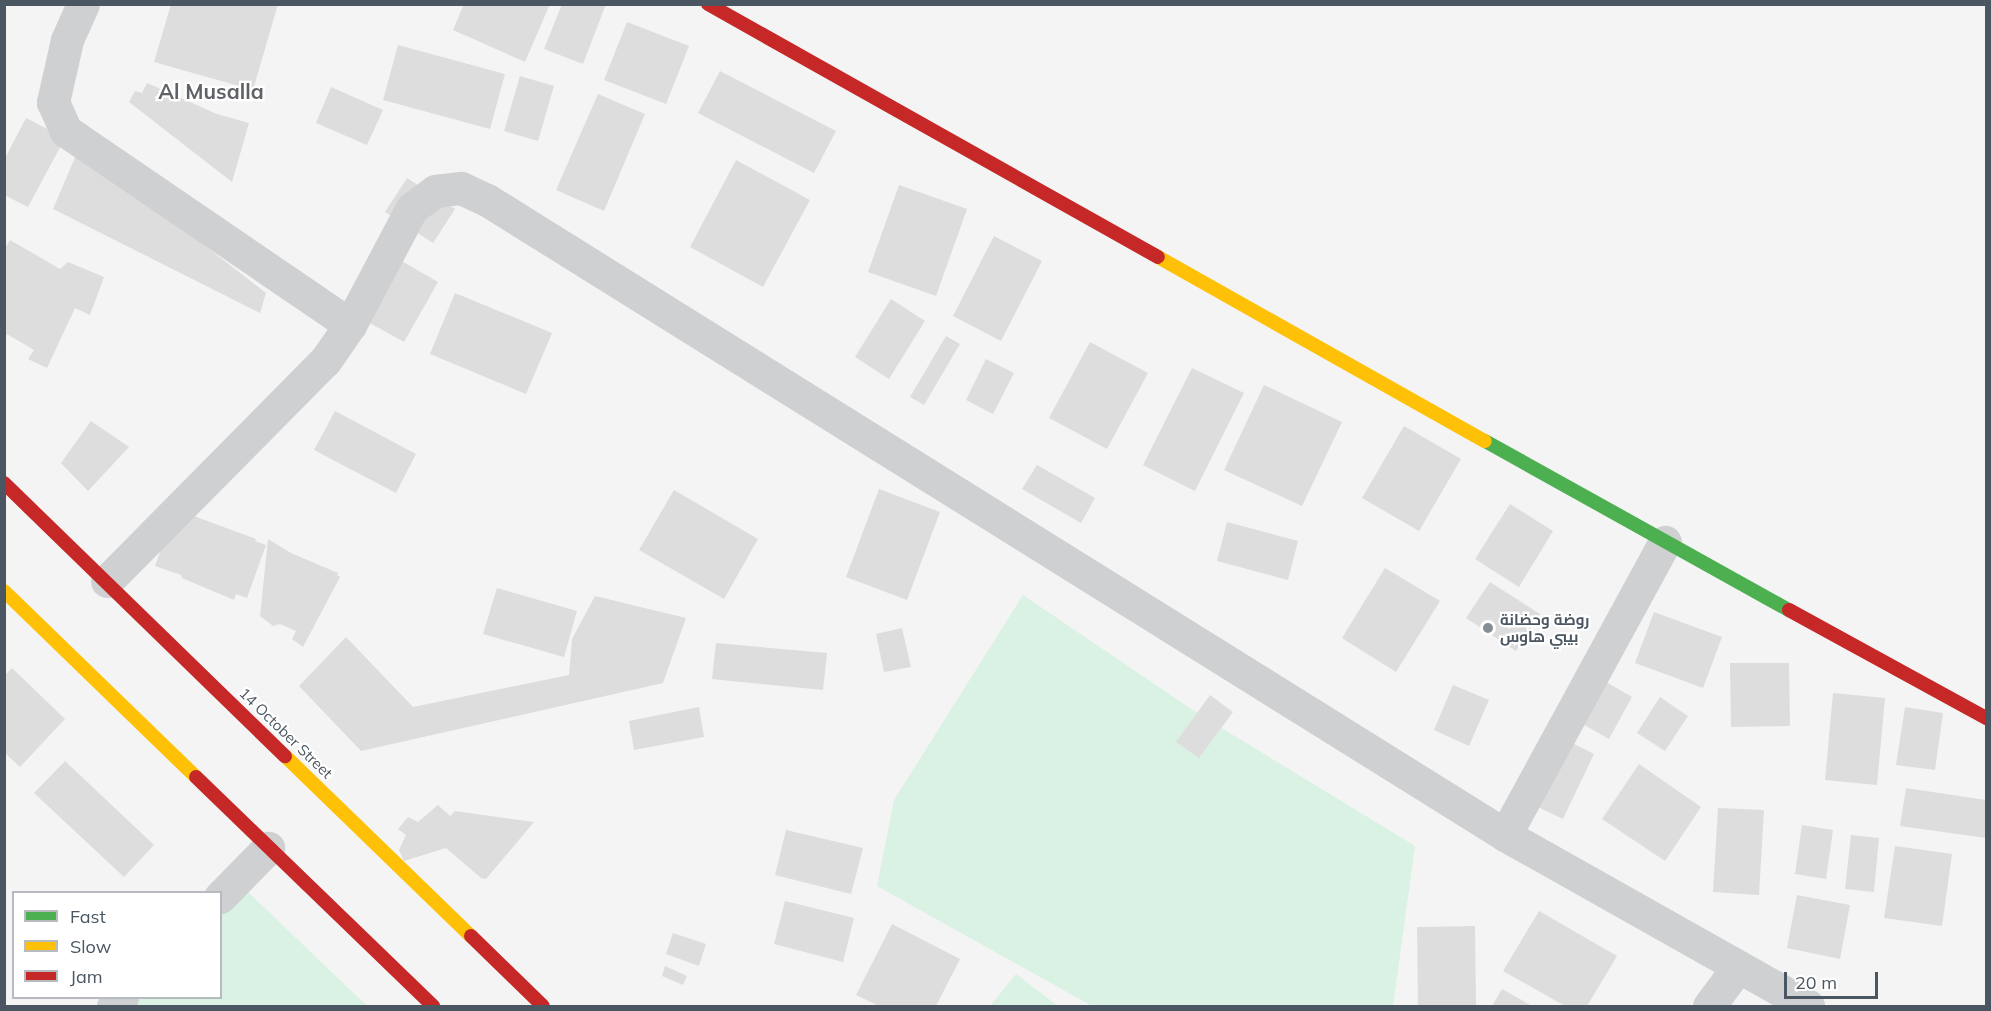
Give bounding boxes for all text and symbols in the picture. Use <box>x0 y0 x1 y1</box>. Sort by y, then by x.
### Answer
district label: Al Musalla <box>158 78 264 104</box>
place label: روضة وحضانة بيبي هاوس <box>1500 610 1589 645</box>
marker: روضة وحضانة بيبي هاوس <box>1481 621 1495 635</box>
street label: 14 October Street <box>236 684 336 782</box>
legend <box>12 891 222 999</box>
text: Fast <box>70 905 106 928</box>
text: Slow <box>70 935 111 958</box>
scale bar <box>1787 960 1882 998</box>
text: Jam <box>70 965 103 988</box>
text: 20 m <box>1795 971 1837 994</box>

